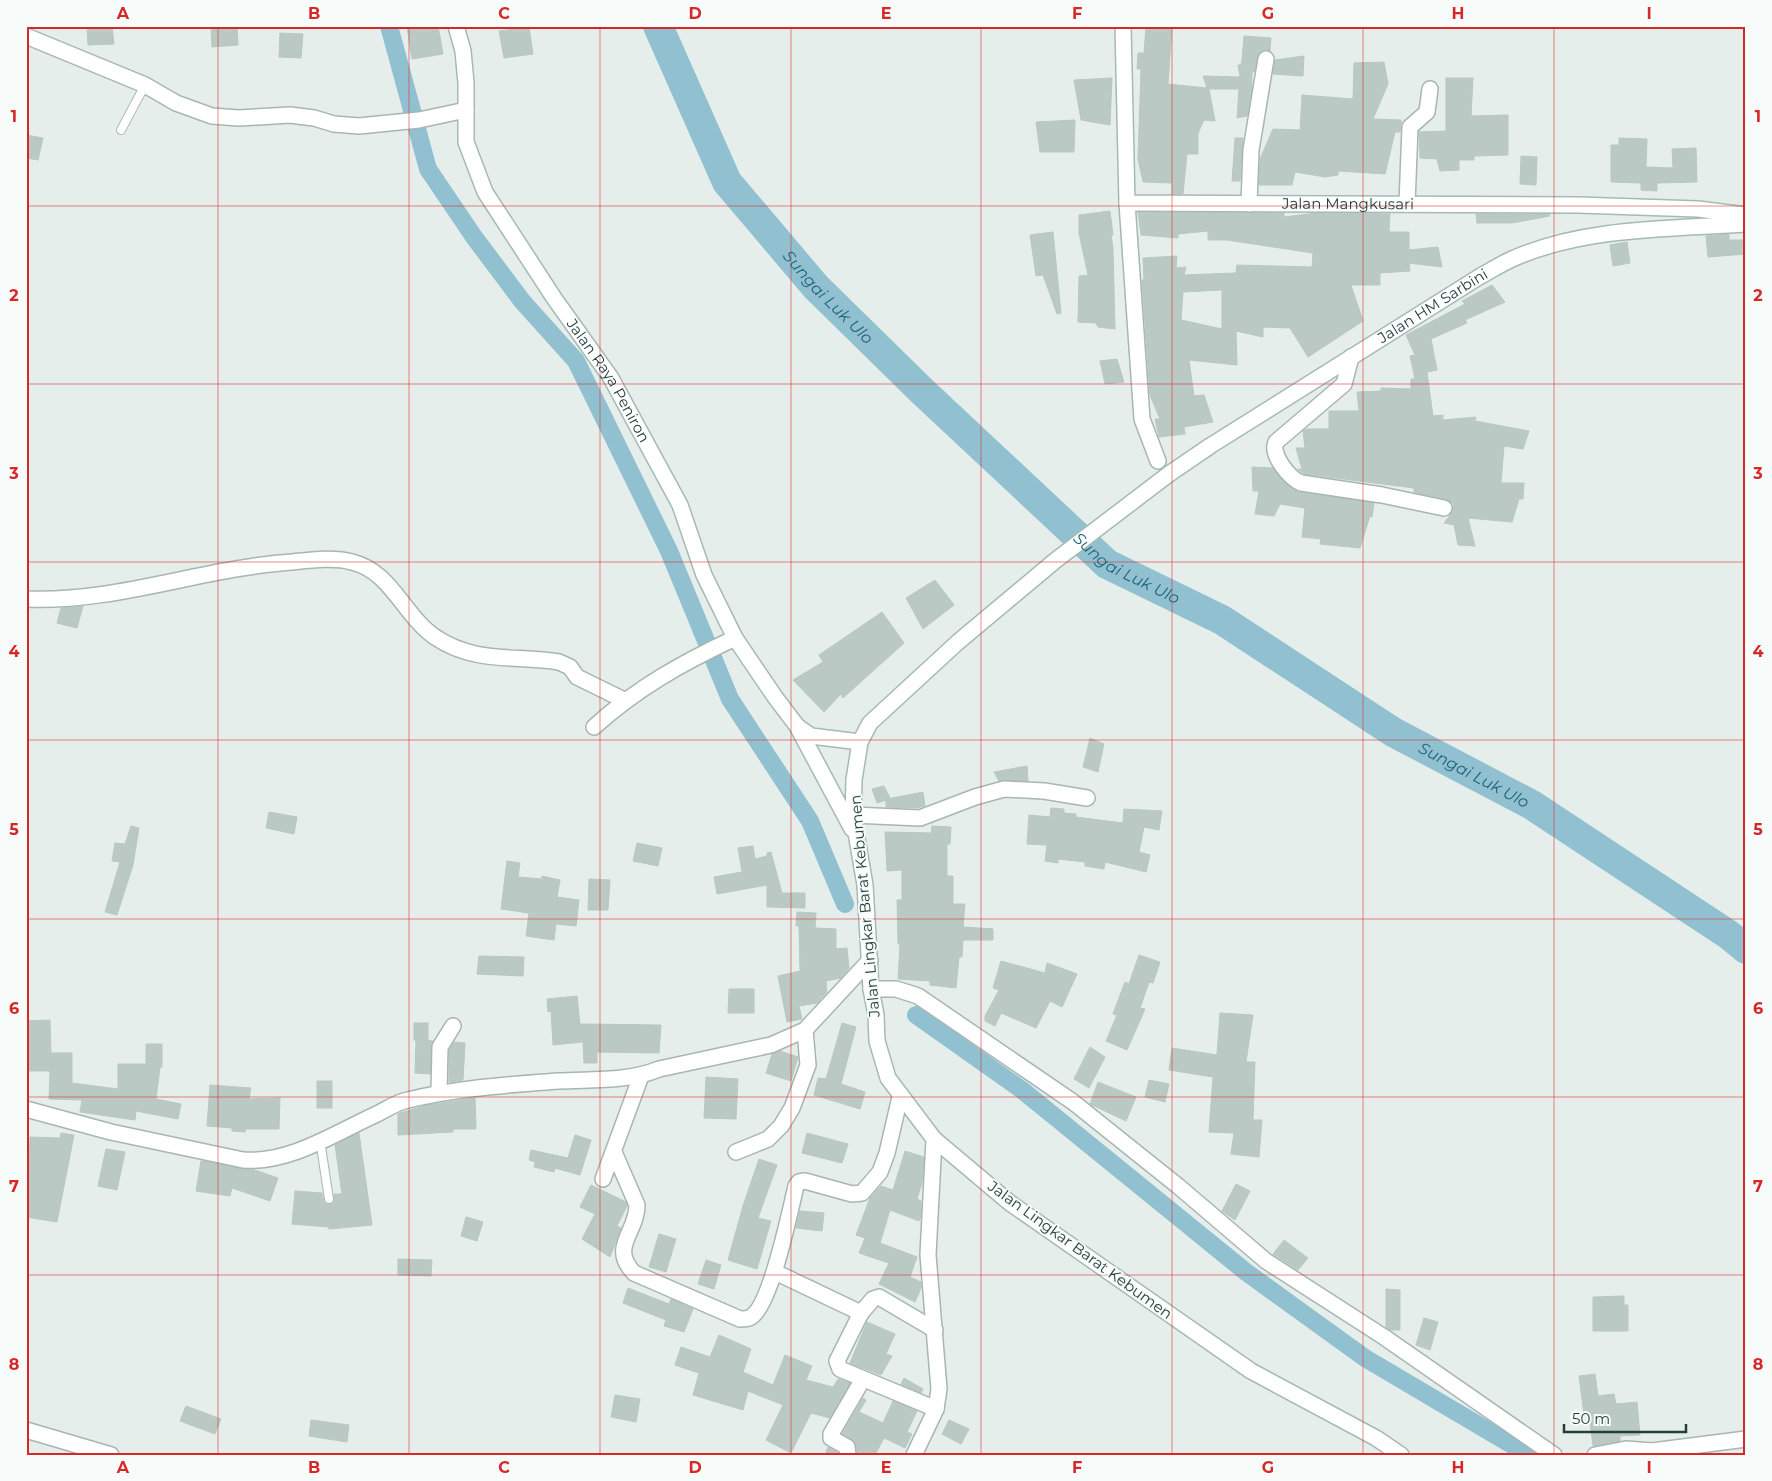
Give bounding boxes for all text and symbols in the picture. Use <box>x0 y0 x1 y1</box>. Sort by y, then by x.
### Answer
text: A <box>116 4 130 23</box>
text: B <box>308 4 320 23</box>
text: C <box>498 4 510 23</box>
text: D <box>688 4 702 23</box>
text: E <box>881 4 891 23</box>
text: F <box>1072 4 1082 23</box>
text: G <box>1262 4 1274 23</box>
text: H <box>1452 4 1464 23</box>
text: I <box>1646 4 1652 23</box>
text: 1 <box>11 107 17 126</box>
text: 1 <box>1755 107 1761 126</box>
street label: Jalan Mangkusari <box>1281 194 1414 213</box>
water label: Sungai Luk Ulo <box>779 247 877 348</box>
street label: Jalan HM Sarbini <box>1373 264 1491 348</box>
text: 2 <box>9 286 19 305</box>
text: 2 <box>1753 286 1763 305</box>
street label: Jalan Raya Peniron <box>562 314 654 446</box>
text: 3 <box>8 464 19 483</box>
text: 3 <box>1752 464 1763 483</box>
water label: Sungai Luk Ulo <box>1069 529 1183 608</box>
text: 4 <box>8 642 20 661</box>
text: 4 <box>1752 642 1764 661</box>
water label: Sungai Luk Ulo <box>1415 738 1532 812</box>
street label: Jalan Lingkar Barat Kebumen <box>845 794 884 1019</box>
text: 5 <box>9 820 19 839</box>
text: 5 <box>1753 820 1763 839</box>
text: 6 <box>9 999 19 1018</box>
text: 6 <box>1753 999 1763 1018</box>
street label: Jalan Lingkar Barat Kebumen <box>984 1176 1176 1323</box>
text: 7 <box>9 1177 19 1196</box>
text: 7 <box>1753 1177 1763 1196</box>
text: 8 <box>9 1355 19 1374</box>
text: 8 <box>1753 1355 1763 1374</box>
scale bar <box>1564 1401 1687 1433</box>
text: 50 m <box>1572 1409 1610 1428</box>
text: A <box>116 1458 130 1477</box>
text: B <box>308 1458 320 1477</box>
text: C <box>498 1458 510 1477</box>
text: D <box>688 1458 702 1477</box>
text: E <box>881 1458 891 1477</box>
text: F <box>1072 1458 1082 1477</box>
text: G <box>1262 1458 1274 1477</box>
text: H <box>1452 1458 1464 1477</box>
text: I <box>1646 1458 1652 1477</box>

